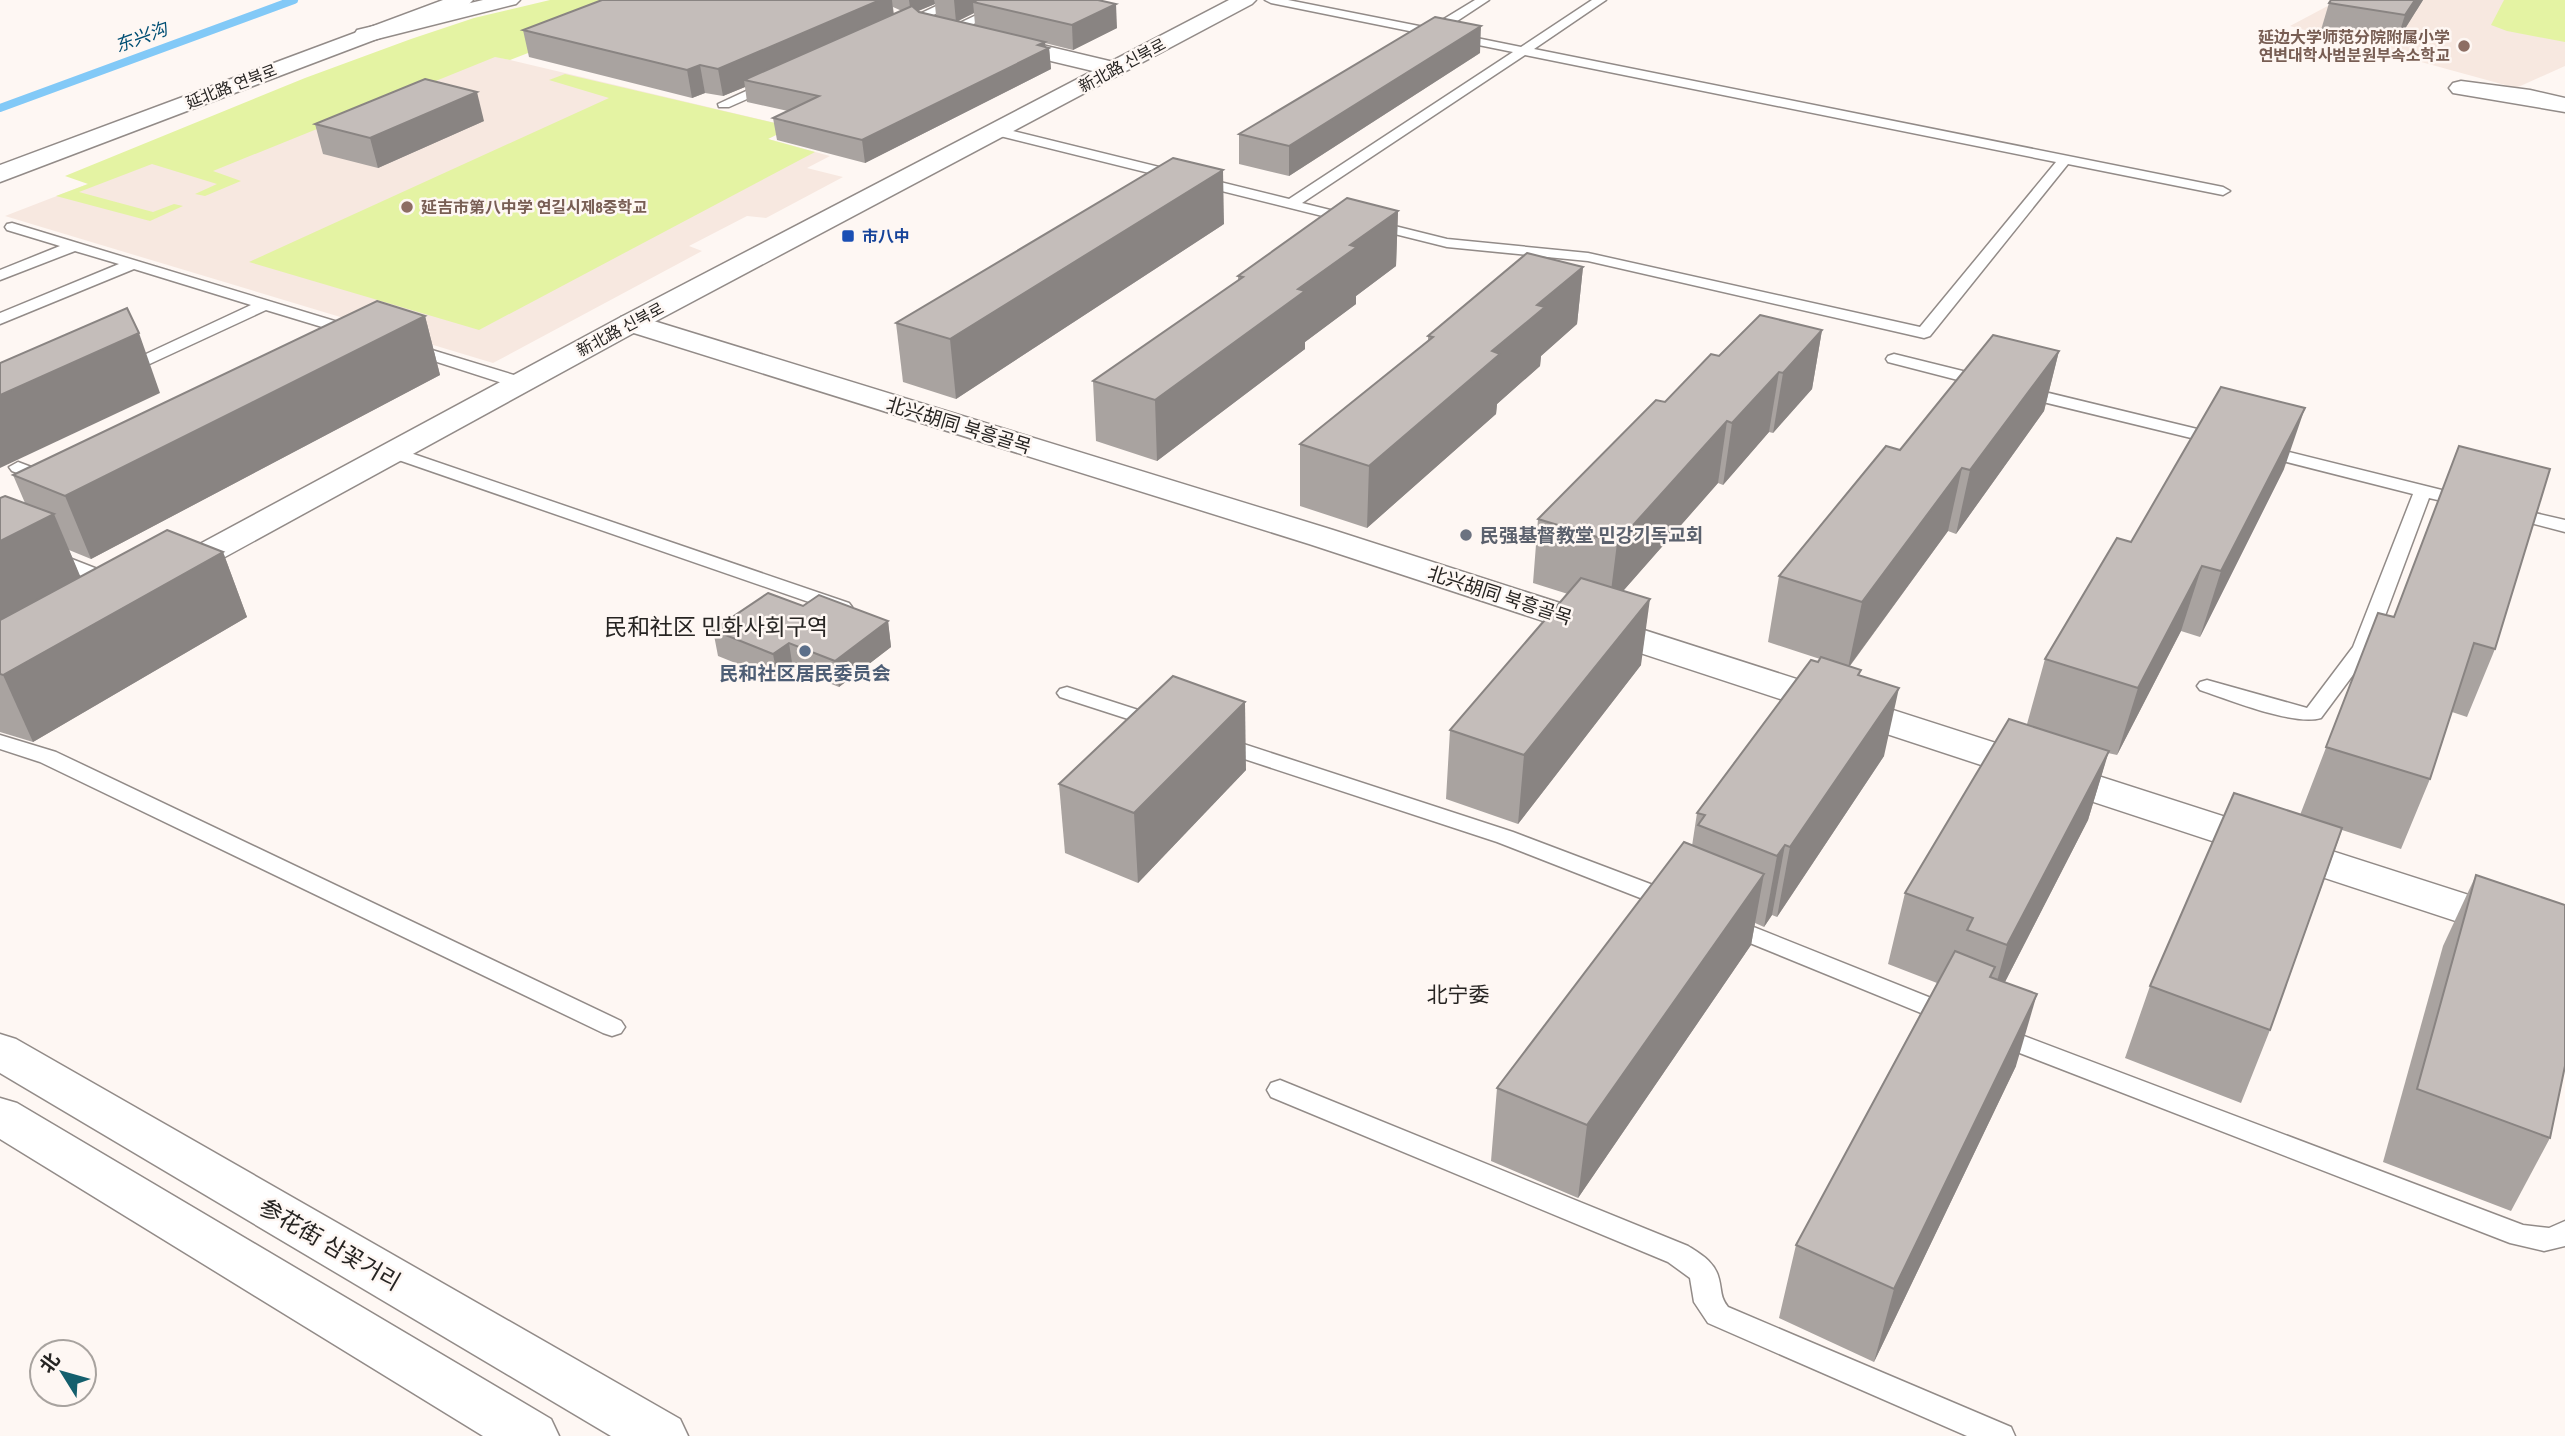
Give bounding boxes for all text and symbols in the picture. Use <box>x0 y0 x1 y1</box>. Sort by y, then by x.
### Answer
water label: 东兴沟 <box>111 15 173 58</box>
place label: 延边大学师范分院附属小学 연변대학사범분원부속소학교 <box>2258 26 2450 66</box>
street label: 新北路 신북로 <box>1075 33 1170 97</box>
marker: 延边大学师范分院附属小学 연변대학사범분원부속소학교 <box>2456 38 2472 54</box>
street label: 延北路 연북로 <box>182 58 280 113</box>
place label: 延吉市第八中学 연길시제8중학교 <box>421 196 647 218</box>
marker: 延吉市第八中学 연길시제8중학교 <box>399 199 415 215</box>
place label: 市八中 <box>862 225 910 247</box>
marker: 市八中 <box>840 228 856 244</box>
street label: 新北路 신북로 <box>573 297 668 361</box>
street label: 北兴胡同 북흥골목 <box>883 391 1035 459</box>
place label: 民强基督教堂 민강기독교회 <box>1480 522 1703 548</box>
marker: 民强基督教堂 민강기독교회 <box>1458 527 1474 543</box>
street label: 北兴胡同 북흥골목 <box>1425 559 1575 631</box>
district label: 民和社区 민화사회구역 <box>604 611 828 642</box>
marker: 民和社区居民委员会 <box>797 643 813 659</box>
place label: 民和社区居民委员会 <box>719 660 891 686</box>
district label: 北宁委 <box>1427 980 1490 1009</box>
street label: 参花街 삼꽃거리 <box>253 1191 407 1297</box>
north arrow <box>28 1338 98 1408</box>
text: 北 <box>33 1347 66 1378</box>

